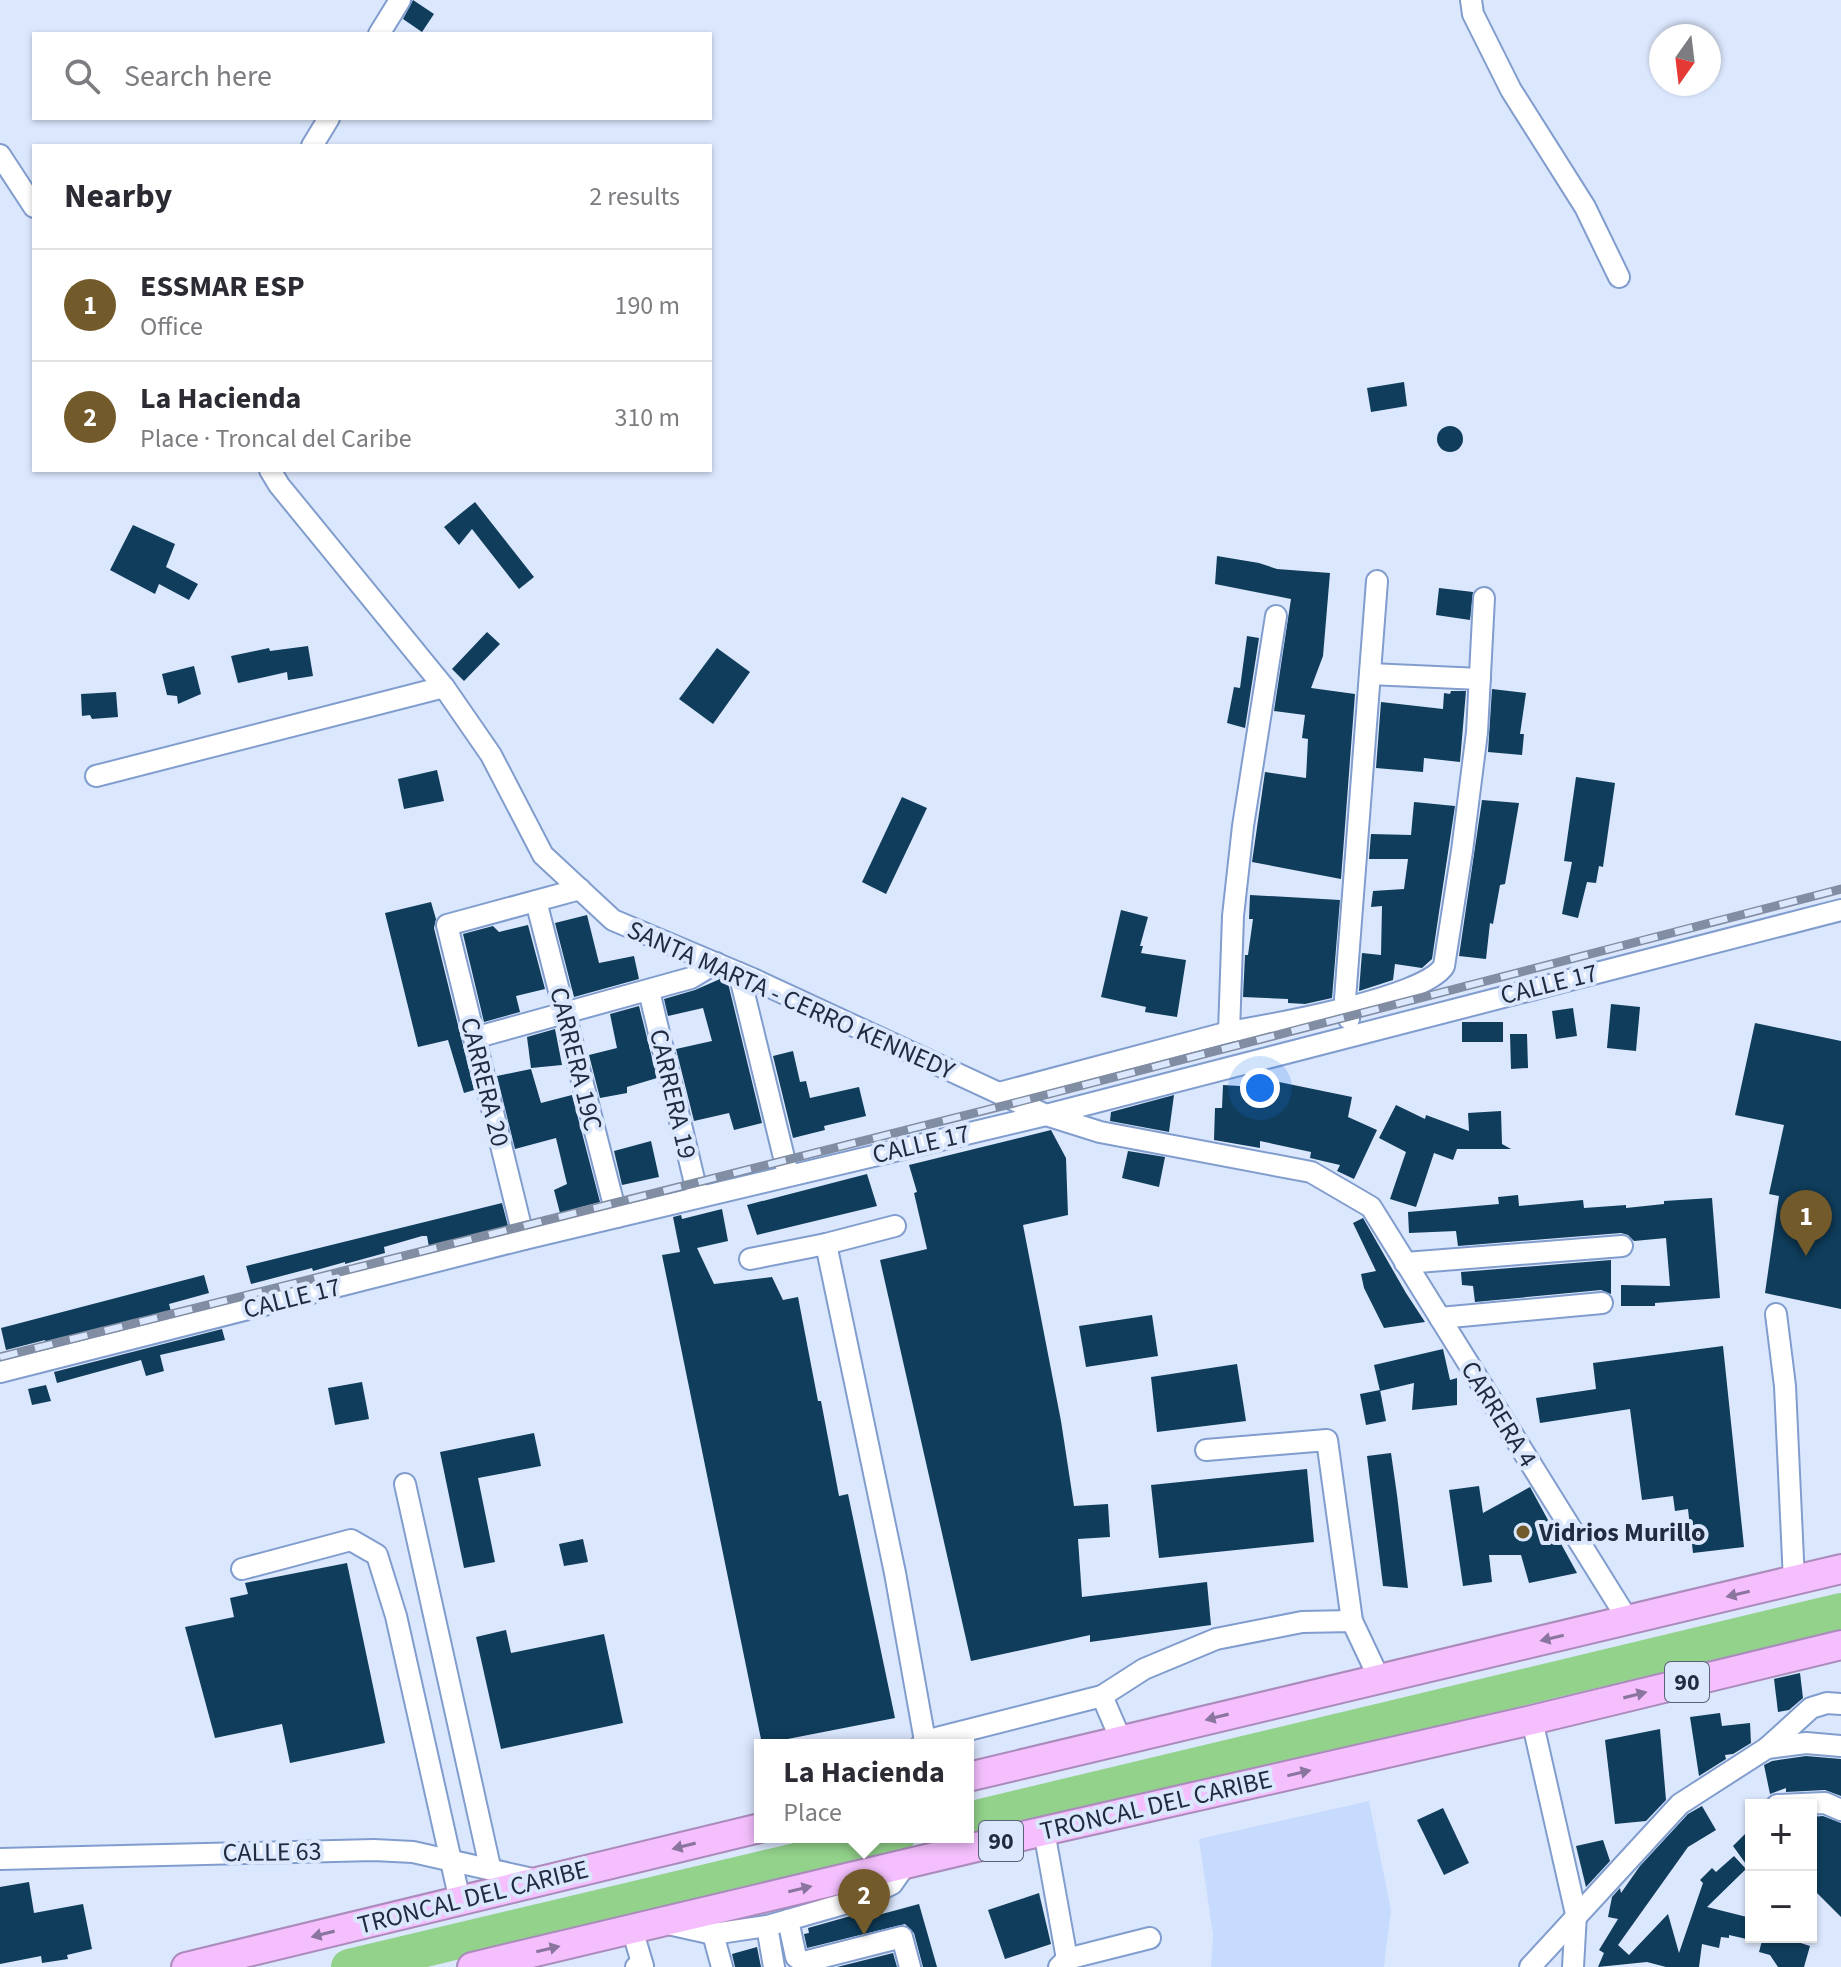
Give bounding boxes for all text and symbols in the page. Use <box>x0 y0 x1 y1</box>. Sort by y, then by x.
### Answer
north arrow <box>1649 24 1721 96</box>
search box <box>32 32 712 120</box>
icon: search <box>60 54 104 98</box>
text: Search here <box>124 55 272 98</box>
text: Nearby <box>64 172 172 221</box>
text: 2 results <box>589 178 680 215</box>
text: ESSMAR ESP <box>140 265 305 308</box>
text: 1 <box>83 287 97 324</box>
text: 190 m <box>614 287 680 324</box>
text: Office <box>140 308 203 345</box>
text: La Hacienda <box>140 377 301 420</box>
text: 2 <box>83 399 97 436</box>
text: 310 m <box>614 399 680 436</box>
text: Place · Troncal del Caribe <box>140 420 412 457</box>
street label: SANTA MARTA - CERRO KENNEDY <box>622 911 961 1089</box>
street label: CALLE 17 <box>1497 954 1601 1014</box>
street label: CARRERA 19C <box>540 983 612 1135</box>
street label: CARRERA 20 <box>451 1013 519 1151</box>
street label: CARRERA 19 <box>640 1025 706 1163</box>
your location <box>1240 1068 1280 1108</box>
street label: CALLE 17 <box>869 1115 973 1173</box>
pin: 1 <box>1780 1190 1832 1256</box>
street label: CALLE 17 <box>240 1268 344 1328</box>
street label: CARRERA 4 <box>1452 1354 1546 1474</box>
place label: Vidrios Murillo <box>1538 1514 1705 1551</box>
marker: Vidrios Murillo <box>1514 1523 1532 1541</box>
one-way arrow <box>1725 1588 1750 1601</box>
one-way arrow <box>1540 1632 1565 1645</box>
road number: 90 <box>1665 1662 1709 1702</box>
one-way arrow <box>1623 1688 1648 1700</box>
one-way arrow <box>1205 1711 1230 1724</box>
popup <box>754 1739 974 1843</box>
text: La Hacienda <box>783 1751 945 1794</box>
street label: TRONCAL DEL CARIBE <box>1037 1760 1275 1850</box>
one-way arrow <box>1287 1766 1312 1779</box>
text: Place <box>783 1794 842 1831</box>
map controls <box>1745 1799 1817 1943</box>
button: + <box>1745 1799 1817 1871</box>
road number: 90 <box>979 1821 1023 1861</box>
street label: CALLE 63 <box>222 1833 322 1871</box>
one-way arrow <box>672 1840 697 1853</box>
street label: TRONCAL DEL CARIBE <box>354 1850 592 1944</box>
pin: 2 <box>838 1869 890 1935</box>
button: − <box>1745 1871 1817 1943</box>
one-way arrow <box>788 1882 813 1895</box>
one-way arrow <box>310 1928 335 1941</box>
one-way arrow <box>535 1942 560 1955</box>

